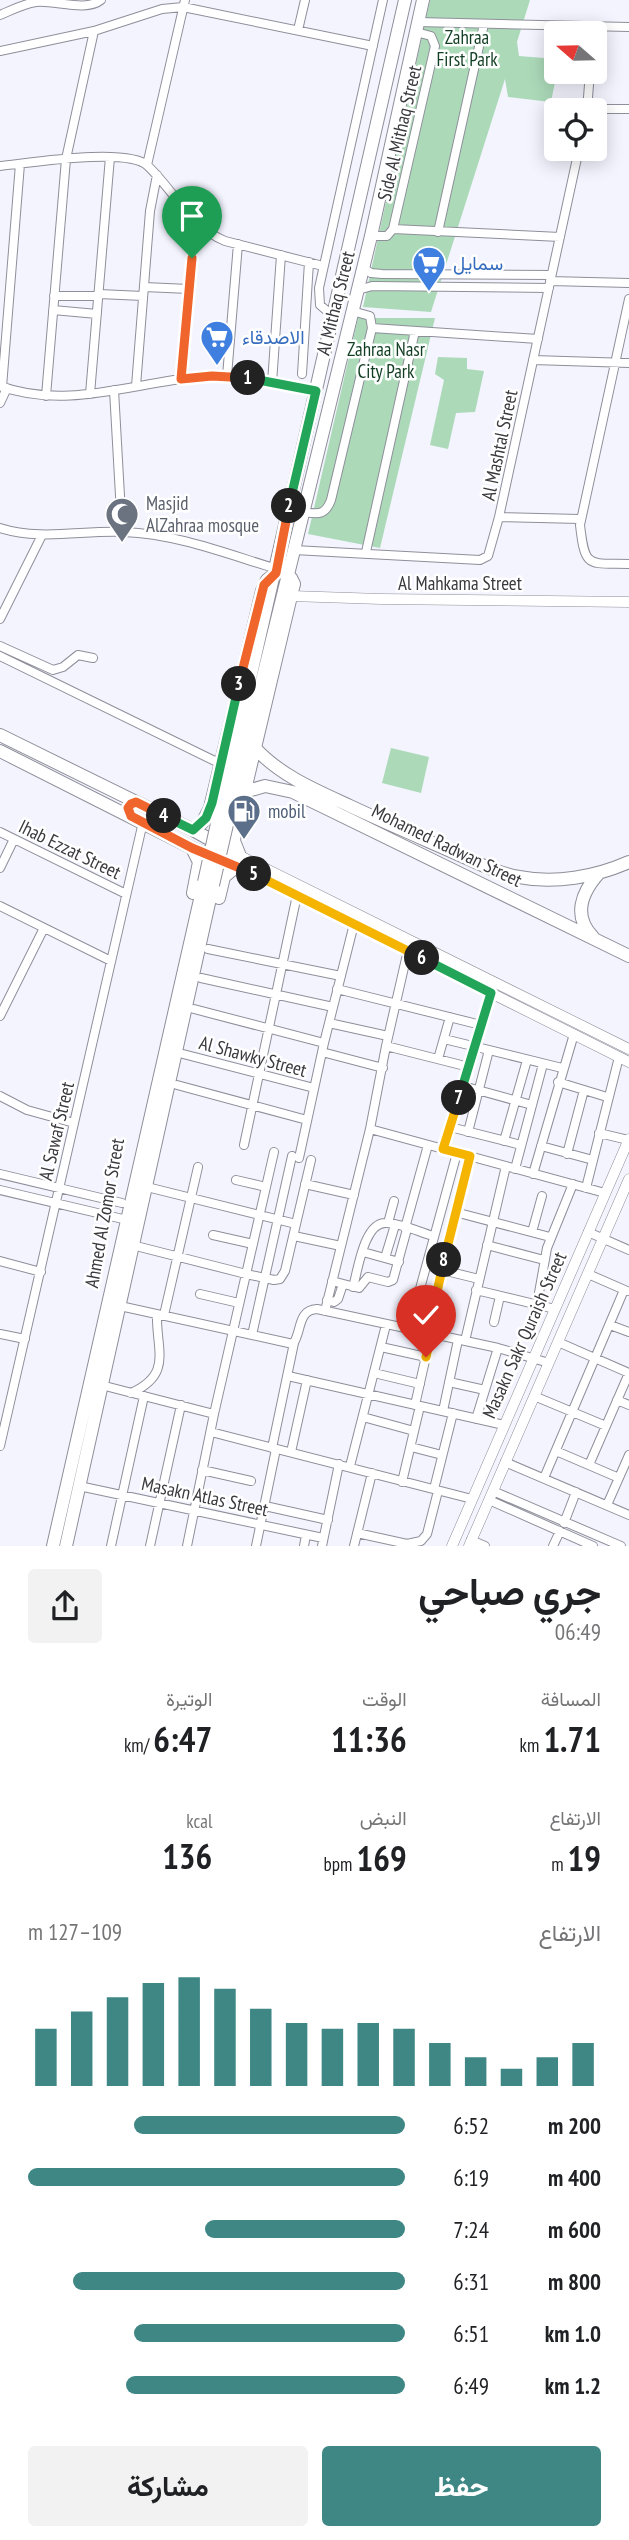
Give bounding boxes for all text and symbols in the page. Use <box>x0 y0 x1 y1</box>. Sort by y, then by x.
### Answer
north arrow <box>544 21 607 84</box>
map controls <box>544 21 607 161</box>
park label: Zahraa First Park <box>436 25 498 71</box>
street label: Side Al Mithaq Street <box>372 62 426 203</box>
button: locate <box>544 98 607 161</box>
pin <box>162 186 222 258</box>
icon: arrive <box>173 197 211 235</box>
supermarket icon: سمايل <box>410 244 448 293</box>
street label: Al Mithaq Street <box>310 248 360 358</box>
place label: سمايل <box>453 251 503 275</box>
supermarket icon: الاصدقاء <box>198 318 236 367</box>
place label: الاصدقاء <box>242 325 305 349</box>
park label: Zahraa Nasr City Park <box>347 337 426 383</box>
pin: 1 <box>230 360 266 396</box>
text: 1 <box>243 365 252 389</box>
street label: Al Mashtal Street <box>476 387 523 503</box>
pin: 2 <box>272 489 306 524</box>
place label: Masjid AlZahraa mosque <box>146 491 259 537</box>
text: 2 <box>284 493 293 517</box>
mosque icon: Masjid AlZahraa mosque <box>103 495 141 544</box>
street label: Al Mahkama Street <box>398 571 523 595</box>
pin: 3 <box>222 666 256 702</box>
text: 3 <box>234 671 243 695</box>
fuel station icon: mobil <box>225 792 263 841</box>
pin: 4 <box>146 798 182 834</box>
street label: Mohamed Radwan Street <box>368 798 527 892</box>
place label: mobil <box>268 799 306 823</box>
text: 4 <box>159 803 168 827</box>
street label: Ihab Ezzat Street <box>15 814 126 884</box>
pin: 5 <box>236 856 272 892</box>
text: 5 <box>249 861 258 885</box>
pin: 6 <box>404 940 440 976</box>
text: 6 <box>417 945 426 969</box>
street label: Al Shawky Street <box>197 1030 310 1082</box>
street label: Al Sawaf Street <box>33 1079 79 1183</box>
pin: 7 <box>442 1080 476 1116</box>
text: 7 <box>454 1085 463 1109</box>
street label: Ahmed Al Zomor Street <box>79 1136 129 1290</box>
pin: 8 <box>426 1242 462 1278</box>
text: 8 <box>439 1247 448 1271</box>
street label: Masakn Sakr Quraish Street <box>477 1247 572 1422</box>
pin <box>396 1285 456 1357</box>
icon: check <box>407 1296 445 1334</box>
street label: Masakn Atlas Street <box>140 1471 271 1521</box>
text: جري صباحي <box>418 1566 601 1615</box>
button: share <box>28 1569 102 1643</box>
text: 06:49 <box>555 1617 601 1646</box>
text: الوتيرة <box>166 1687 212 1711</box>
text: الوقت <box>362 1687 407 1711</box>
text: المسافة <box>541 1687 601 1711</box>
text: 6:47 <box>153 1716 212 1762</box>
text: 11:36 <box>331 1716 407 1762</box>
text: 1.71 <box>543 1716 601 1762</box>
text: /km <box>124 1733 153 1757</box>
text: km <box>520 1733 543 1757</box>
text: النبض <box>360 1806 407 1830</box>
text: الارتفاع <box>549 1806 601 1830</box>
text: kcal <box>186 1809 212 1833</box>
text: 136 <box>162 1833 212 1879</box>
text: 169 <box>356 1835 407 1881</box>
text: 19 <box>568 1835 601 1881</box>
text: bpm <box>324 1852 356 1876</box>
text: m <box>551 1852 568 1876</box>
text: 109–127 m <box>28 1917 122 1946</box>
text: الارتفاع <box>539 1918 601 1947</box>
text: 6:52 <box>453 2111 489 2140</box>
text: 200 m <box>548 2111 601 2140</box>
text: 6:19 <box>453 2163 489 2192</box>
text: 400 m <box>548 2163 601 2192</box>
text: 7:24 <box>453 2215 489 2244</box>
text: 600 m <box>548 2215 601 2244</box>
text: 6:31 <box>453 2267 489 2296</box>
text: 800 m <box>548 2267 601 2296</box>
text: 6:51 <box>453 2319 489 2348</box>
text: 1.0 km <box>545 2319 601 2348</box>
text: 6:49 <box>453 2371 489 2400</box>
text: 1.2 km <box>545 2371 601 2400</box>
button: مشاركة <box>28 2446 308 2526</box>
button: حفظ <box>322 2446 601 2526</box>

